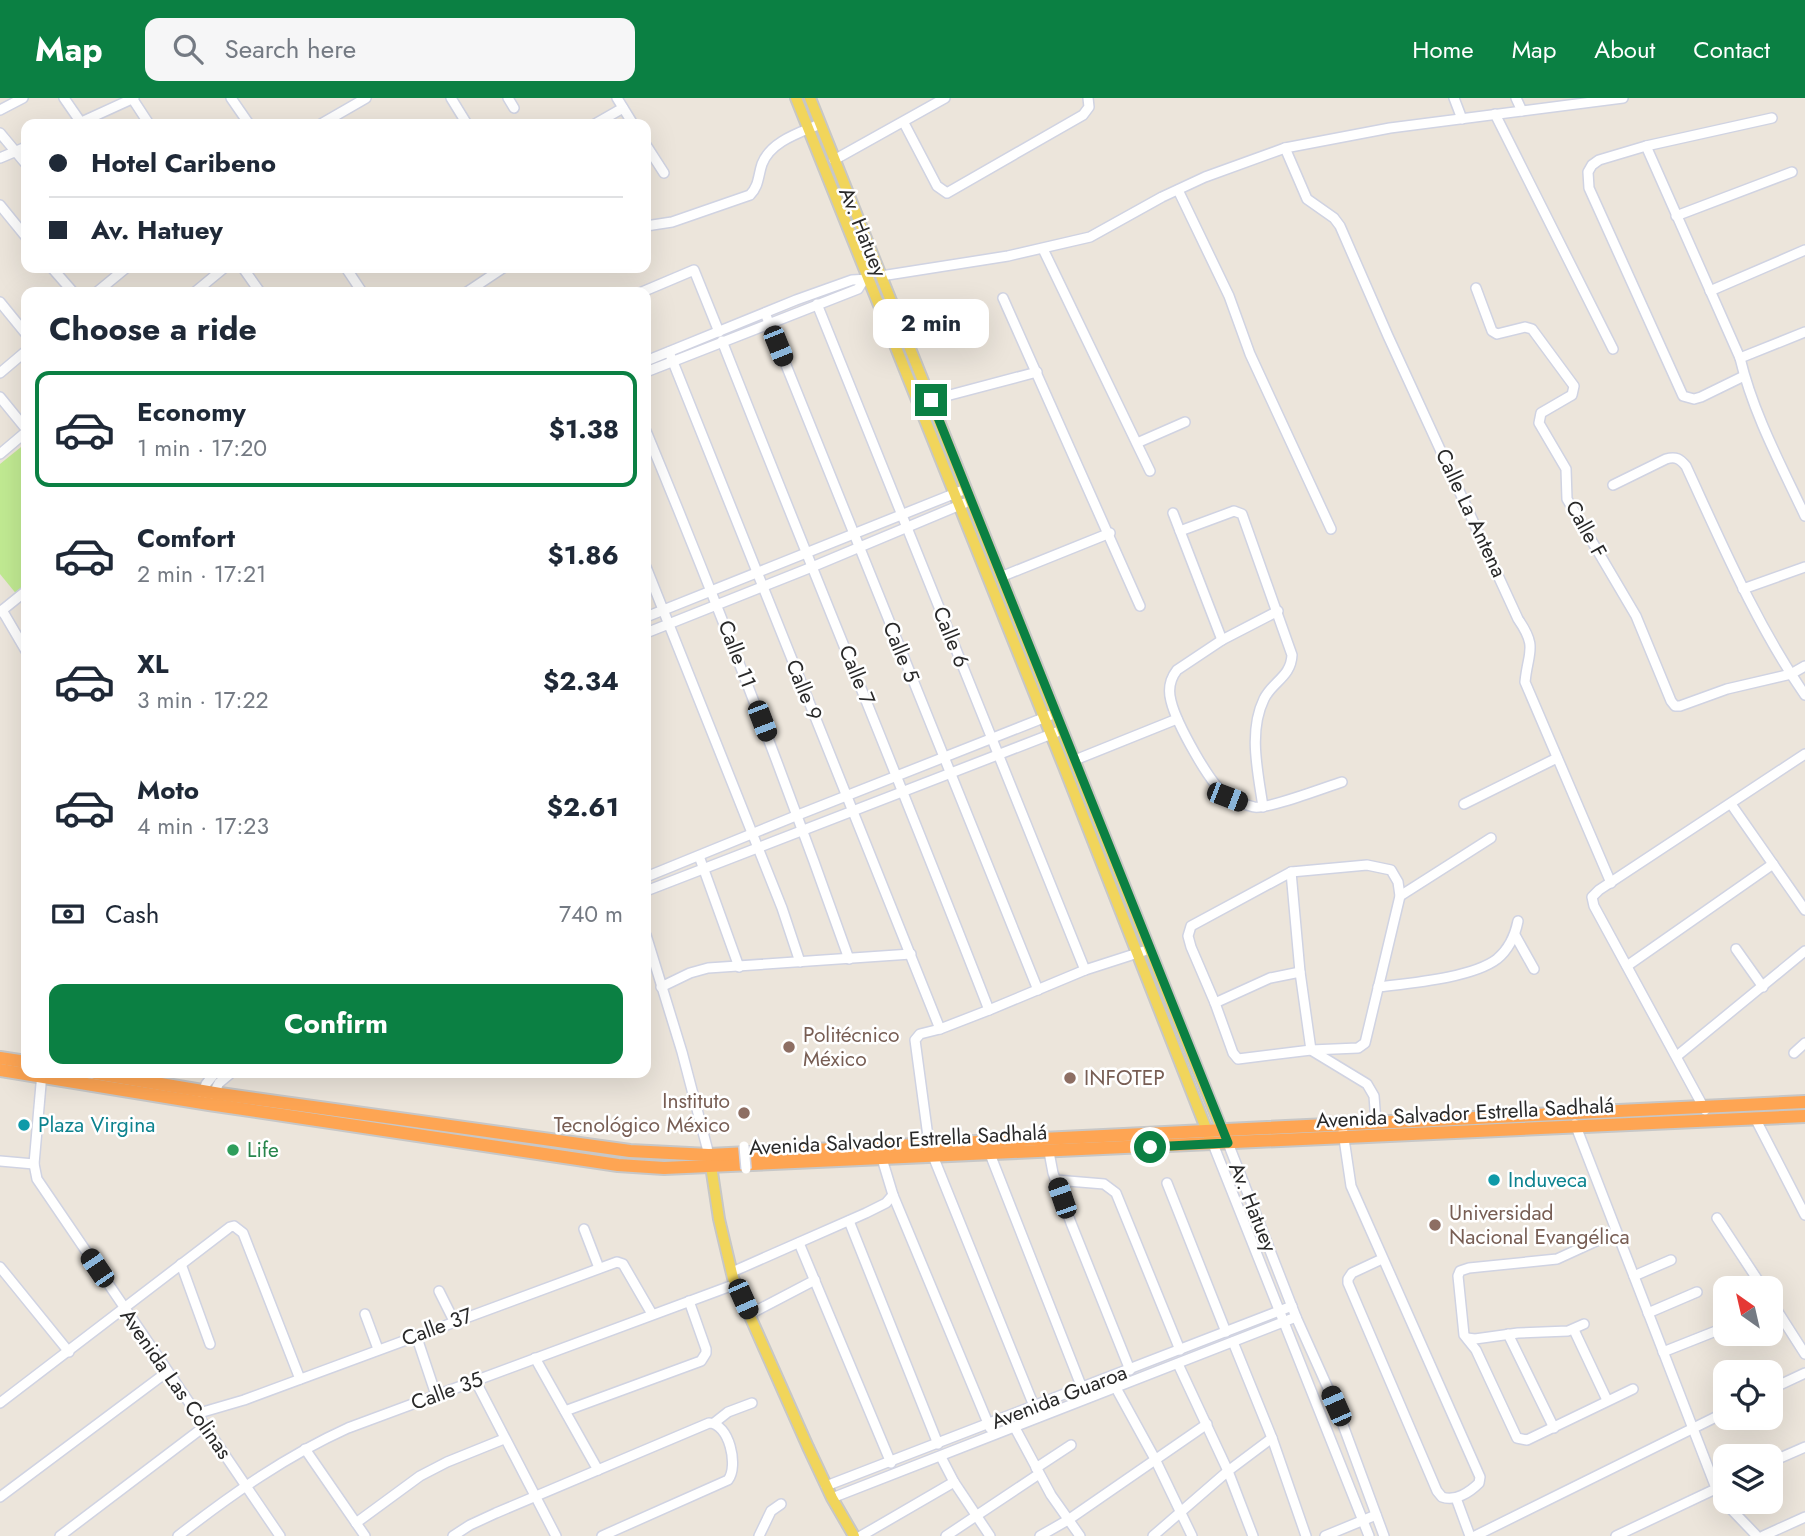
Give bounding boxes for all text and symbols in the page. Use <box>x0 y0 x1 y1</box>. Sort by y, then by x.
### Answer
search box <box>145 18 635 81</box>
text: Map <box>35 26 103 73</box>
icon: search <box>169 30 207 68</box>
text: Search here <box>225 30 356 68</box>
text: Home <box>1412 32 1474 67</box>
text: Map <box>1512 32 1556 67</box>
text: About <box>1594 32 1655 67</box>
text: Contact <box>1693 32 1770 67</box>
text: Hotel Caribeno <box>91 144 276 182</box>
street label: Av. Hatuey <box>831 183 895 282</box>
text: Av. Hatuey <box>91 211 223 249</box>
callout: 2 min <box>873 299 989 348</box>
text: Choose a ride <box>49 306 257 352</box>
text: 2 min <box>901 306 961 340</box>
car <box>761 323 796 369</box>
route end <box>915 384 947 416</box>
text: Economy <box>137 393 246 431</box>
icon: car <box>53 398 116 461</box>
text: $1.38 <box>549 410 619 448</box>
text: 1 min · 17:20 <box>137 431 267 465</box>
street label: Calle La Antena <box>1428 444 1514 582</box>
street label: Calle F <box>1558 495 1614 563</box>
text: Comfort <box>137 519 235 557</box>
icon: car <box>53 524 116 587</box>
text: $1.86 <box>548 536 619 574</box>
text: 2 min · 17:21 <box>137 557 266 591</box>
street label: Calle 6 <box>925 602 977 672</box>
street label: Calle 11 <box>710 616 764 692</box>
street label: Calle 5 <box>875 617 927 687</box>
street label: Calle 7 <box>831 641 883 709</box>
text: XL <box>137 645 169 683</box>
icon: car <box>53 650 116 713</box>
street label: Calle 9 <box>778 655 830 725</box>
text: $2.34 <box>543 662 619 700</box>
text: 3 min · 17:22 <box>137 683 269 717</box>
car <box>745 698 780 744</box>
text: Moto <box>137 771 199 809</box>
icon: car <box>53 776 116 839</box>
car <box>1204 780 1251 814</box>
text: $2.61 <box>547 788 619 826</box>
text: 4 min · 17:23 <box>137 809 269 843</box>
icon: cash <box>49 895 87 933</box>
text: Cash <box>105 895 159 933</box>
text: 740 m <box>559 897 623 931</box>
button: Confirm <box>49 984 623 1064</box>
place label: Politécnico México <box>803 1020 900 1074</box>
marker: Politécnico México <box>781 1039 797 1055</box>
place label: INFOTEP <box>1084 1063 1165 1093</box>
marker: INFOTEP <box>1062 1070 1078 1086</box>
place label: Instituto Tecnológico México <box>554 1086 730 1140</box>
street label: Avenida Salvador Estrella Sadhalá <box>1315 1090 1615 1136</box>
marker: Instituto Tecnológico México <box>736 1105 752 1121</box>
place label: Plaza Virgina <box>38 1110 155 1140</box>
marker: Plaza Virgina <box>16 1117 32 1133</box>
street label: Avenida Salvador Estrella Sadhalá <box>748 1117 1048 1163</box>
route start <box>1134 1131 1166 1163</box>
place label: Life <box>247 1135 279 1165</box>
marker: Life <box>225 1142 241 1158</box>
street label: Av. Hatuey <box>1221 1158 1285 1257</box>
place label: Induveca <box>1508 1165 1587 1195</box>
marker: Induveca <box>1486 1172 1502 1188</box>
car <box>1046 1175 1079 1221</box>
place label: Universidad Nacional Evangélica <box>1449 1198 1630 1252</box>
marker: Universidad Nacional Evangélica <box>1427 1217 1443 1233</box>
car <box>77 1245 118 1291</box>
car <box>725 1276 762 1322</box>
north arrow <box>1713 1276 1783 1346</box>
map controls <box>1713 1276 1783 1514</box>
street label: Calle 37 <box>397 1300 477 1354</box>
street label: Avenida Las Colinas <box>113 1303 239 1465</box>
street label: Avenida Guaroa <box>987 1357 1131 1437</box>
button: locate <box>1713 1360 1783 1430</box>
street label: Calle 35 <box>407 1364 487 1418</box>
car <box>1318 1383 1355 1429</box>
button: layers <box>1713 1444 1783 1514</box>

